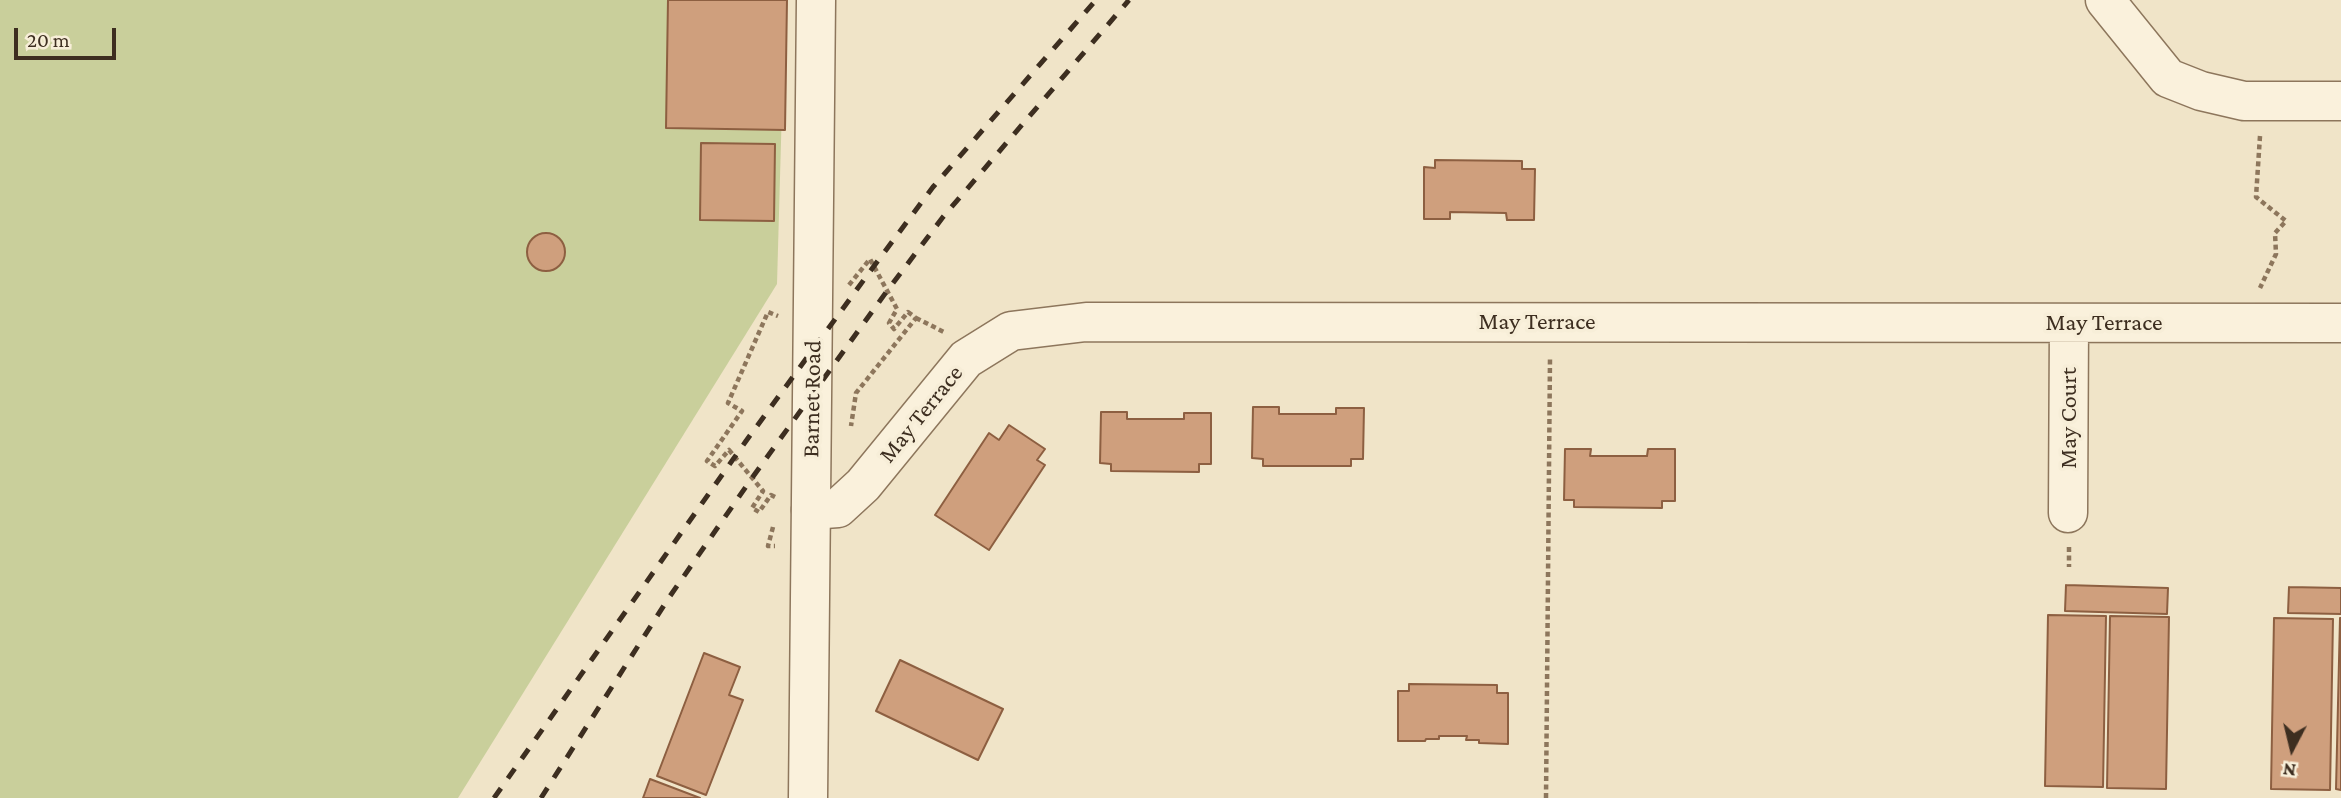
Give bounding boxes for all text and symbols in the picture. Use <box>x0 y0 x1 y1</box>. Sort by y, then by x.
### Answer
scale bar <box>18 14 119 58</box>
text: 20 m <box>27 28 70 52</box>
street label: May Terrace <box>1478 308 1596 336</box>
street label: May Terrace <box>2045 309 2163 337</box>
street label: Barnet Road <box>797 340 827 458</box>
street label: May Terrace <box>873 359 969 469</box>
street label: May Court <box>2055 367 2083 469</box>
north arrow <box>2257 714 2327 784</box>
text: N <box>2282 759 2297 782</box>

